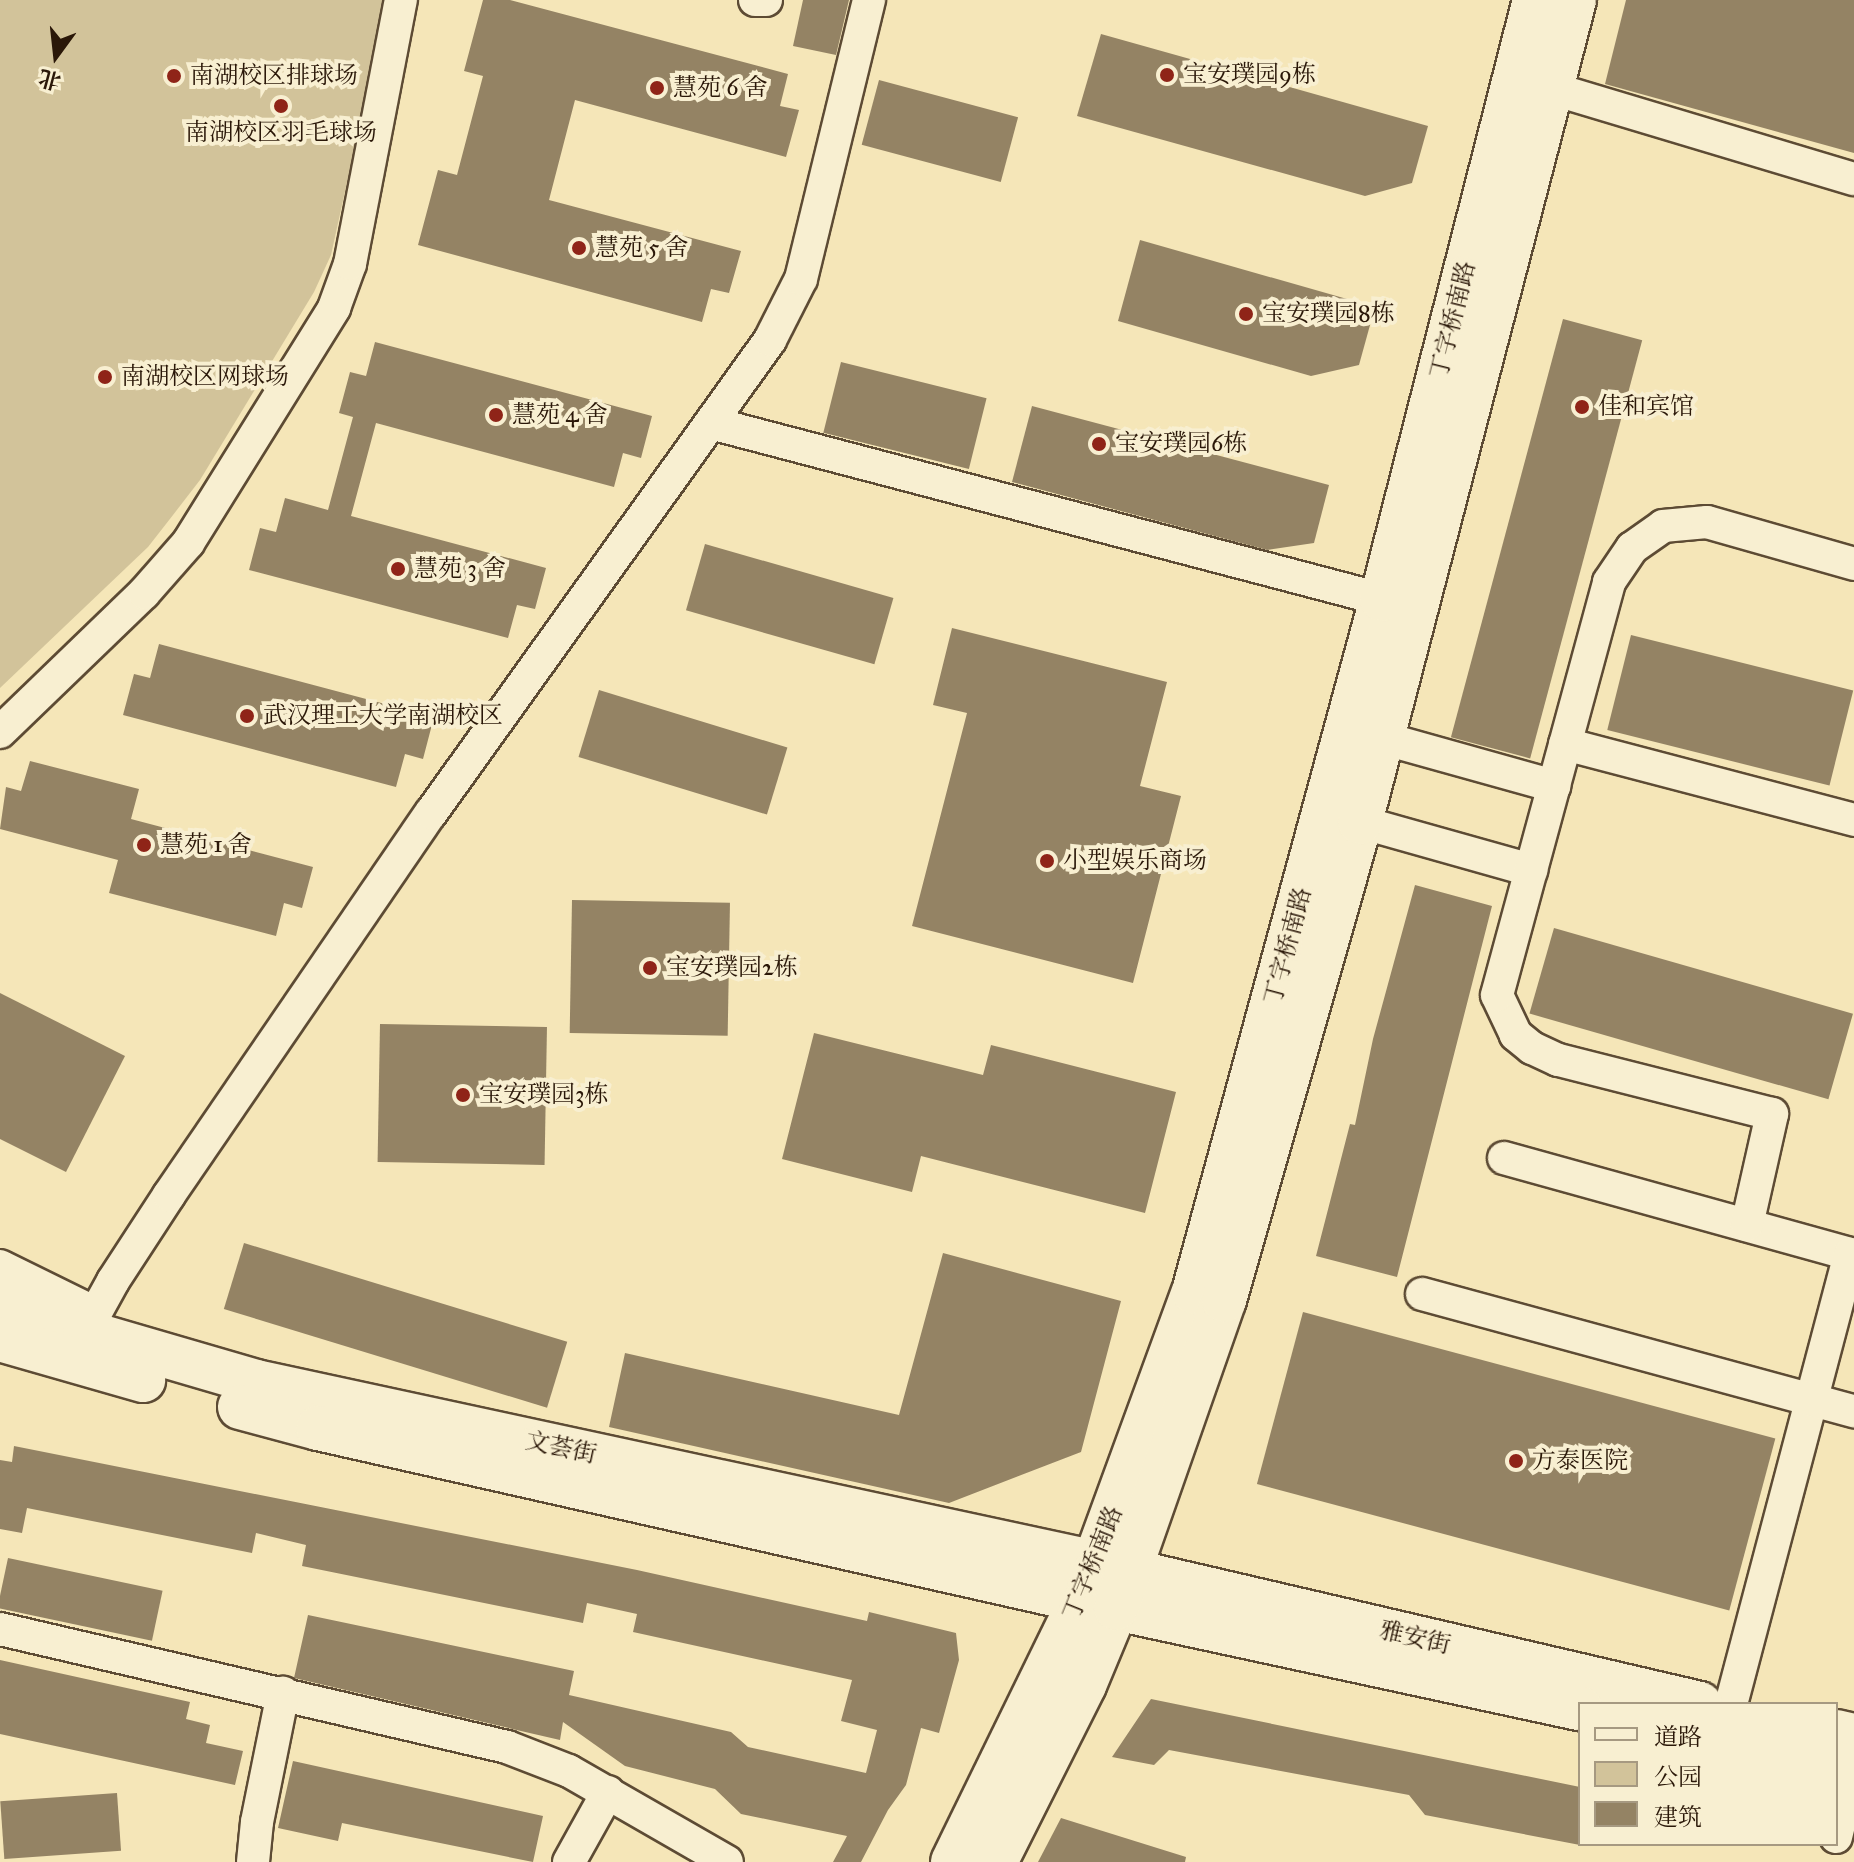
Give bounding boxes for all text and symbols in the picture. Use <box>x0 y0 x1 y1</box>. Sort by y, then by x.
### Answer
north arrow <box>16 16 96 96</box>
place label: 宝安璞园9栋 <box>1183 61 1316 89</box>
place label: 南湖校区排球场 <box>190 62 358 90</box>
text: 北 <box>36 64 64 96</box>
marker: 宝安璞园9栋 <box>1158 66 1176 84</box>
marker: 南湖校区排球场 <box>165 67 183 85</box>
place label: 慧苑 6 舍 <box>673 74 768 102</box>
marker: 慧苑 6 舍 <box>648 79 666 97</box>
marker: 南湖校区羽毛球场 <box>272 97 290 115</box>
place label: 南湖校区羽毛球场 <box>185 119 377 147</box>
place label: 慧苑 5 舍 <box>595 234 688 262</box>
marker: 慧苑 5 舍 <box>570 239 588 257</box>
street label: 丁字桥南路 <box>1425 258 1481 382</box>
place label: 宝安璞园8栋 <box>1262 300 1395 328</box>
marker: 宝安璞园8栋 <box>1237 305 1255 323</box>
place label: 南湖校区网球场 <box>121 363 289 391</box>
marker: 南湖校区网球场 <box>96 368 114 386</box>
place label: 佳和宾馆 <box>1598 393 1694 421</box>
marker: 佳和宾馆 <box>1573 398 1591 416</box>
place label: 慧苑 4 舍 <box>512 401 608 429</box>
marker: 慧苑 4 舍 <box>487 406 505 424</box>
place label: 宝安璞园6栋 <box>1115 430 1247 458</box>
marker: 宝安璞园6栋 <box>1090 435 1108 453</box>
place label: 慧苑 3 舍 <box>414 555 506 583</box>
marker: 慧苑 3 舍 <box>389 560 407 578</box>
place label: 武汉理工大学南湖校区 <box>263 702 503 730</box>
marker: 武汉理工大学南湖校区 <box>238 707 256 725</box>
place label: 慧苑 1 舍 <box>160 831 252 859</box>
marker: 慧苑 1 舍 <box>135 836 153 854</box>
place label: 小型娱乐商场 <box>1063 847 1207 875</box>
marker: 小型娱乐商场 <box>1038 852 1056 870</box>
street label: 丁字桥南路 <box>1259 884 1317 1008</box>
place label: 宝安璞园2栋 <box>666 954 798 982</box>
marker: 宝安璞园2栋 <box>641 959 659 977</box>
place label: 宝安璞园3栋 <box>479 1081 609 1109</box>
marker: 宝安璞园3栋 <box>454 1086 472 1104</box>
street label: 文荟街 <box>523 1426 599 1470</box>
place label: 方泰医院 <box>1532 1447 1628 1475</box>
marker: 方泰医院 <box>1507 1452 1525 1470</box>
street label: 丁字桥南路 <box>1057 1502 1129 1624</box>
street label: 雅安街 <box>1377 1616 1453 1660</box>
legend <box>1578 1702 1838 1846</box>
text: 道路 <box>1654 1722 1702 1752</box>
text: 公园 <box>1654 1762 1702 1792</box>
text: 建筑 <box>1654 1802 1702 1832</box>

